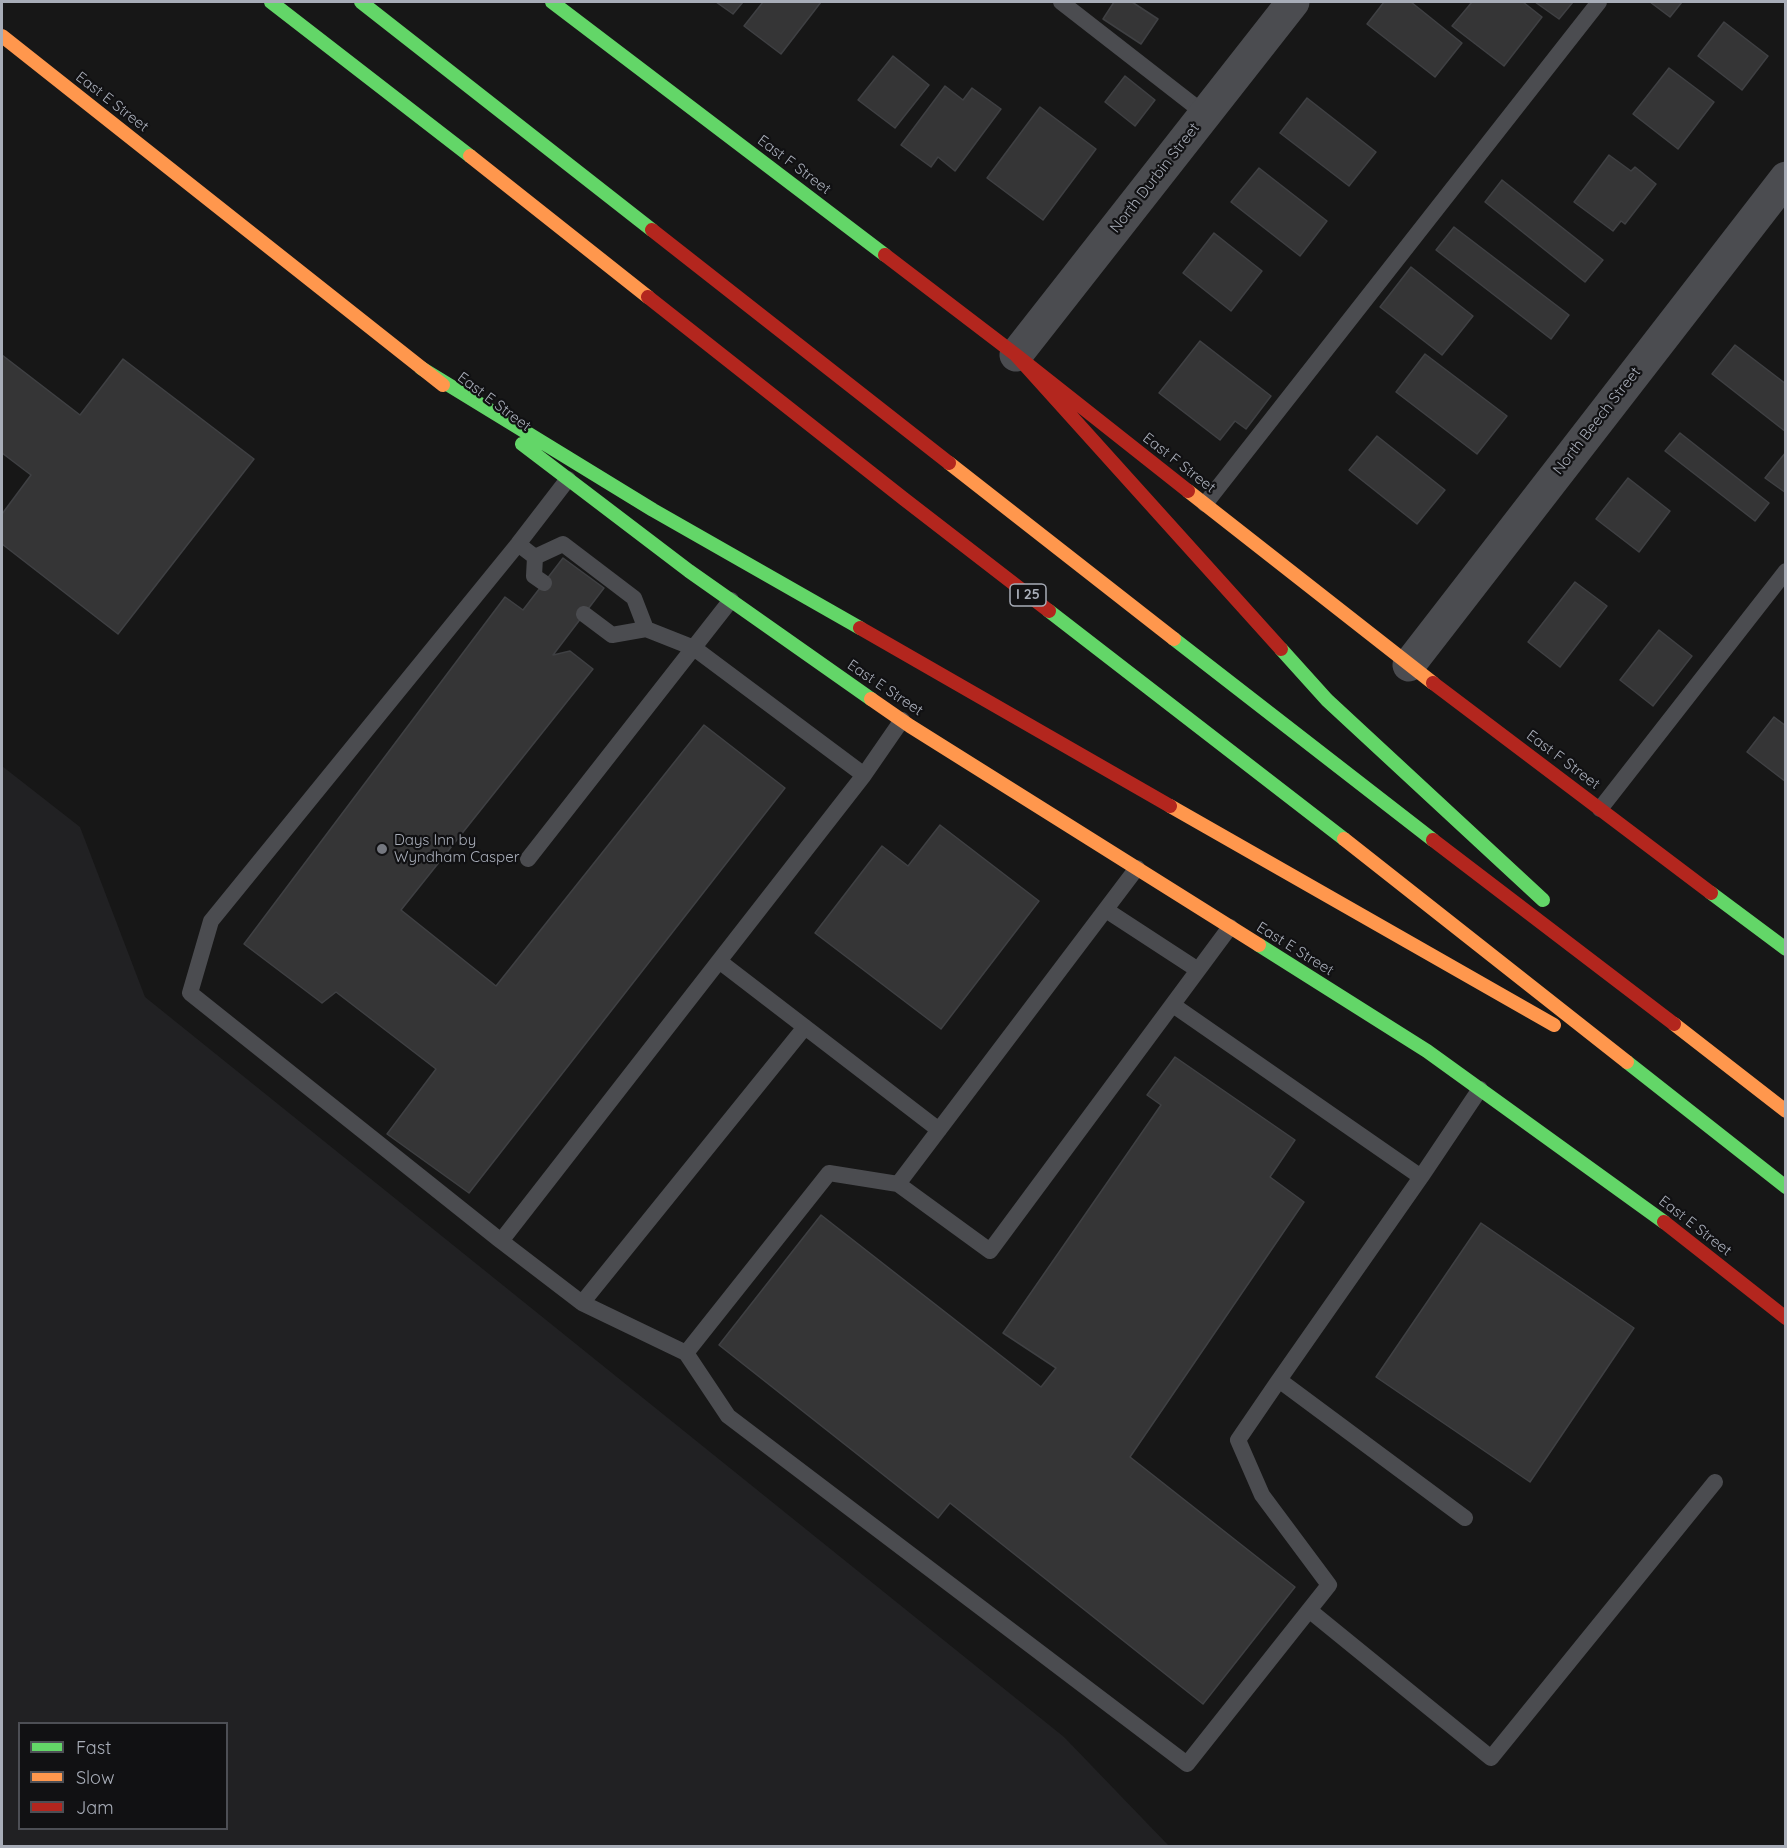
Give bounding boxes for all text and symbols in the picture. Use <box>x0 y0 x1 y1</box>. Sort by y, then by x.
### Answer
street label: East E Street <box>72 68 152 136</box>
street label: North Durbin Street <box>1106 119 1204 237</box>
street label: East F Street <box>754 132 834 198</box>
street label: North Beech Street <box>1549 364 1645 478</box>
street label: East E Street <box>454 369 534 435</box>
street label: East F Street <box>1139 429 1219 497</box>
road number: I 25 <box>1010 584 1046 606</box>
street label: East E Street <box>844 656 926 720</box>
street label: East F Street <box>1523 727 1603 793</box>
place label: Days Inn by Wyndham Casper <box>394 831 519 866</box>
marker: Days Inn by Wyndham Casper <box>375 842 389 856</box>
street label: East E Street <box>1253 918 1337 980</box>
street label: East E Street <box>1655 1192 1735 1260</box>
legend <box>18 1722 228 1830</box>
text: Fast <box>76 1736 111 1759</box>
text: Slow <box>76 1766 114 1789</box>
text: Jam <box>76 1796 114 1819</box>

